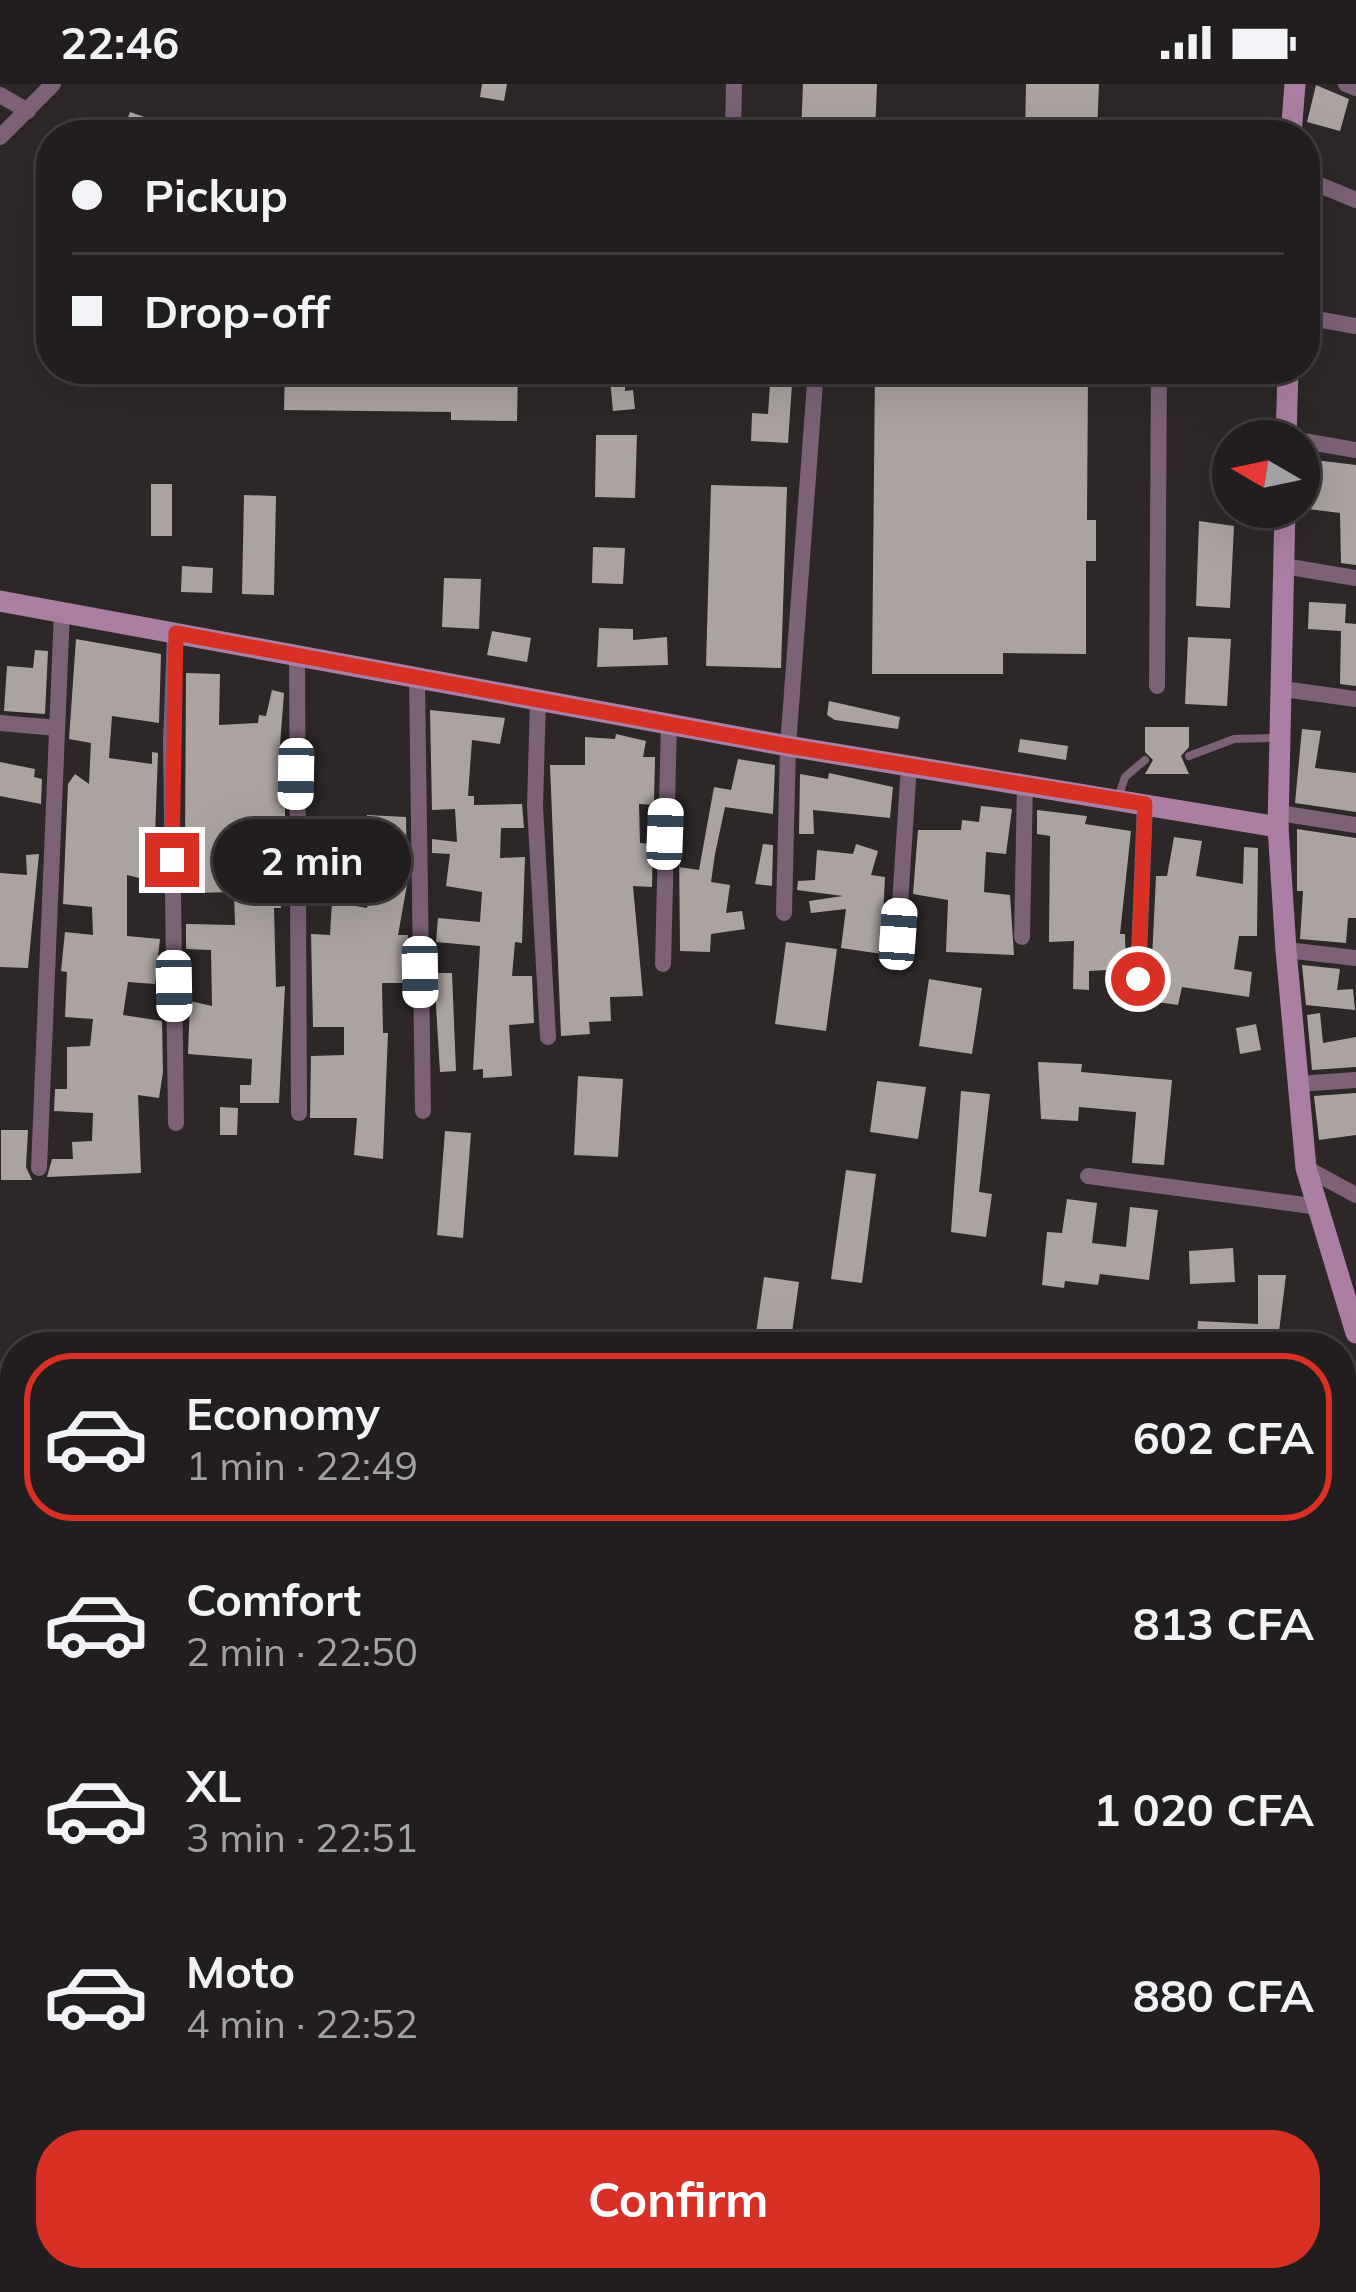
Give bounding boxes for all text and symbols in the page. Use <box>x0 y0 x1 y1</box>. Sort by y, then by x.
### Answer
text: 22:46 <box>60 14 179 70</box>
text: Pickup <box>144 167 288 223</box>
text: Drop-off <box>144 283 330 339</box>
north arrow <box>1212 420 1320 528</box>
map controls <box>1212 420 1320 528</box>
car <box>277 738 315 810</box>
car <box>646 797 684 871</box>
callout: 2 min <box>214 818 412 902</box>
route end <box>145 833 199 887</box>
text: 2 min <box>261 836 363 885</box>
car <box>878 897 918 971</box>
car <box>401 936 439 1008</box>
car <box>155 950 193 1022</box>
route start <box>1111 952 1165 1006</box>
icon: car <box>42 1383 150 1491</box>
text: Economy <box>186 1385 380 1441</box>
text: 602 CFA <box>1133 1409 1314 1465</box>
text: 1 min · 22:49 <box>186 1441 418 1490</box>
icon: car <box>42 1569 150 1677</box>
text: Comfort <box>186 1571 361 1627</box>
text: 813 CFA <box>1133 1595 1314 1651</box>
text: 2 min · 22:50 <box>186 1627 418 1676</box>
icon: car <box>42 1755 150 1863</box>
text: XL <box>186 1757 241 1813</box>
text: 1 020 CFA <box>1093 1781 1314 1837</box>
text: 3 min · 22:51 <box>186 1813 418 1862</box>
icon: car <box>42 1941 150 2049</box>
text: Moto <box>186 1943 295 1999</box>
text: 880 CFA <box>1133 1967 1314 2023</box>
text: 4 min · 22:52 <box>186 1999 418 2048</box>
button: Confirm <box>36 2130 1320 2268</box>

